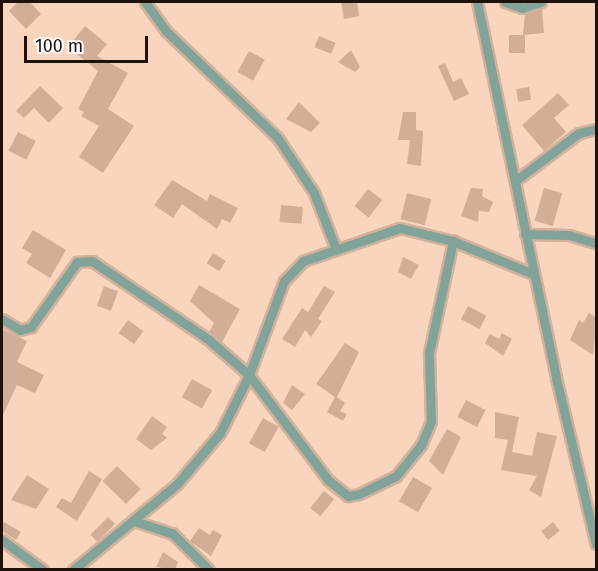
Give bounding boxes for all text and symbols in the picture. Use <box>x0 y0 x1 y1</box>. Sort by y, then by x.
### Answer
scale bar <box>27 24 152 62</box>
text: 100 m <box>35 35 83 57</box>

